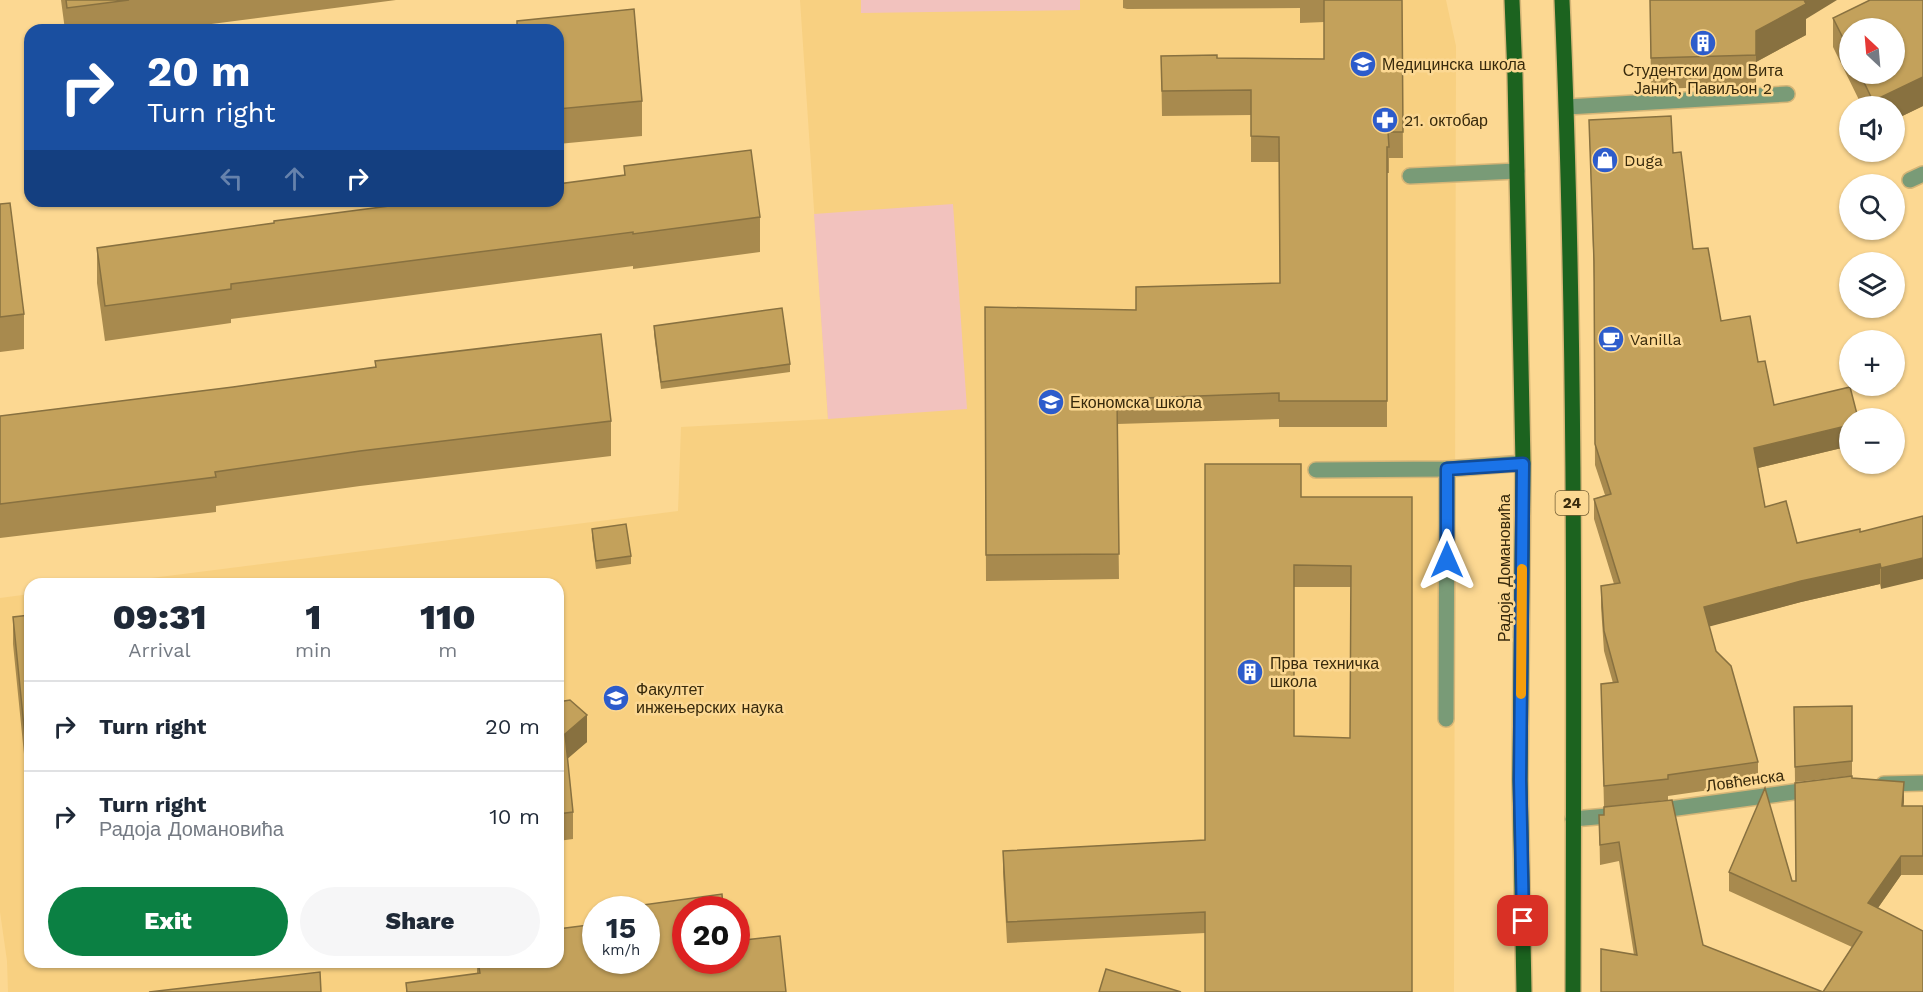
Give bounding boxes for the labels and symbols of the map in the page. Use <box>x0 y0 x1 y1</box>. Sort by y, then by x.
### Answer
north arrow <box>1839 18 1905 84</box>
building icon: Студентски дом Вита Јанић, Павиљон 2 <box>1688 28 1718 58</box>
school or university icon: Медицинска школа <box>1348 49 1378 79</box>
place label: Медицинска школа <box>1382 55 1526 74</box>
place label: Студентски дом Вита Јанић, Павиљон 2 <box>1623 61 1783 98</box>
pharmacy icon: 21. октобар <box>1370 105 1400 135</box>
place label: 21. октобар <box>1404 111 1488 130</box>
shop icon: Duga <box>1590 145 1620 175</box>
place label: Duga <box>1624 151 1663 170</box>
cafe icon: Vanilla <box>1596 324 1626 354</box>
place label: Vanilla <box>1630 330 1681 349</box>
school or university icon: Економска школа <box>1036 387 1066 417</box>
place label: Економска школа <box>1070 393 1202 412</box>
road number: 24 <box>1556 491 1588 515</box>
street label: Радоја Домановића <box>1495 494 1514 642</box>
position arrow <box>1415 528 1479 592</box>
place label: Прва техничка школа <box>1270 654 1379 691</box>
building icon: Прва техничка школа <box>1235 657 1265 687</box>
place label: Факултет инжењерских наука <box>636 680 783 717</box>
school or university icon: Факултет инжењерских наука <box>601 683 631 713</box>
street label: Ловћенска <box>1705 766 1785 795</box>
pin <box>1497 895 1548 946</box>
speed limit sign: 20 <box>672 896 750 974</box>

